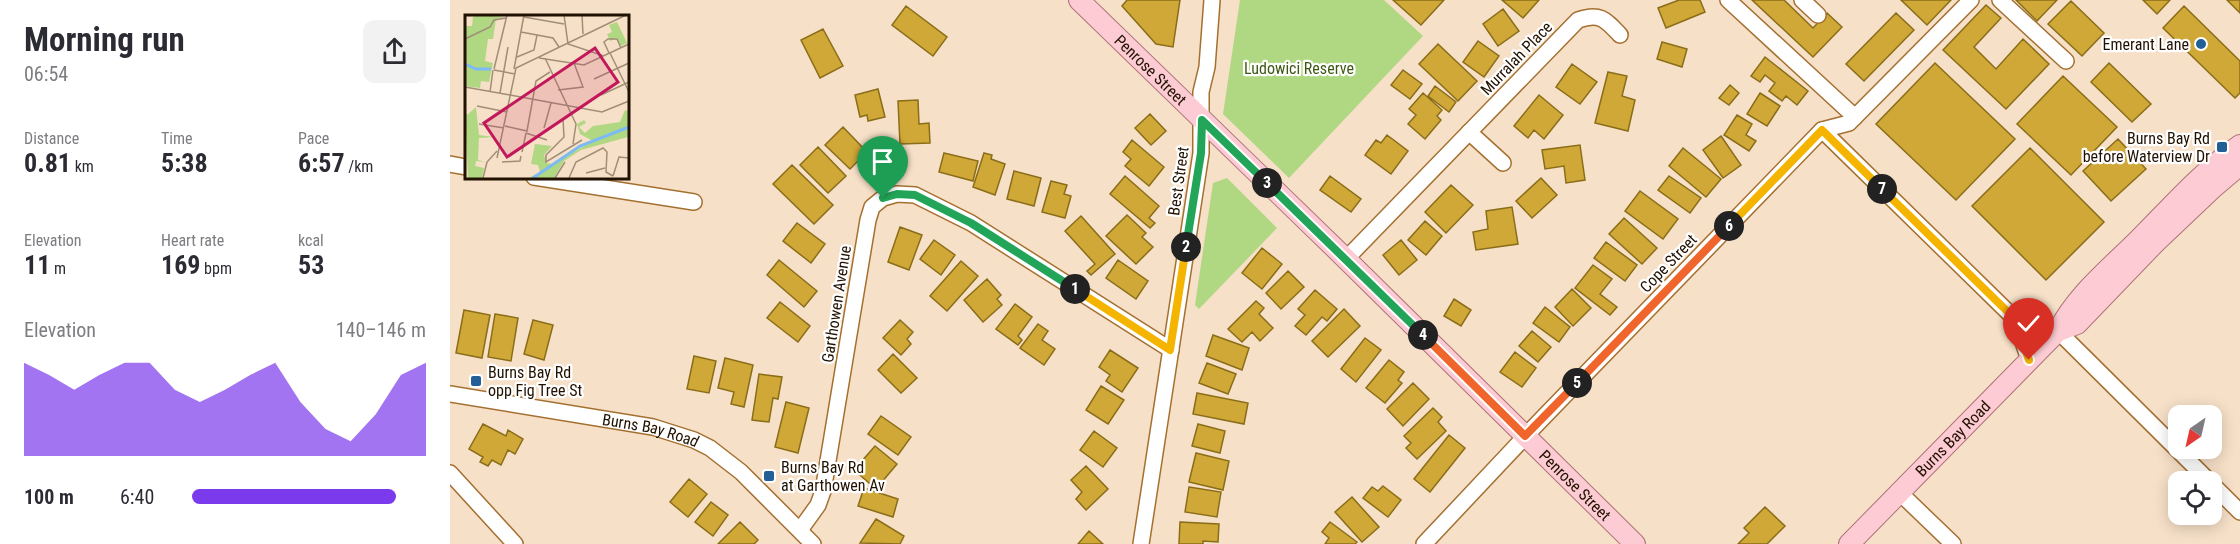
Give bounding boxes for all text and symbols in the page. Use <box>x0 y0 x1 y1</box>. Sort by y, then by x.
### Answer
inset map <box>465 15 628 178</box>
street label: Murralah Place <box>1477 18 1556 99</box>
text: Morning run <box>24 20 185 59</box>
button: share <box>363 20 426 83</box>
street label: Penrose Street <box>1111 31 1191 109</box>
place label: Emerant Lane <box>2103 35 2189 54</box>
marker: Emerant Lane <box>2194 37 2208 51</box>
park label: Ludowici Reserve <box>1244 59 1354 78</box>
text: 06:54 <box>24 62 68 86</box>
text: Distance <box>24 129 79 148</box>
text: Time <box>161 129 193 148</box>
text: Pace <box>298 129 329 148</box>
place label: Burns Bay Rd before Waterview Dr <box>2083 129 2210 166</box>
pin <box>857 136 908 198</box>
marker: Burns Bay Rd before Waterview Dr <box>2215 140 2229 154</box>
icon: arrive <box>866 145 899 178</box>
street label: Best Street <box>1164 145 1193 217</box>
text: 0.81 <box>24 148 71 178</box>
text: 5:38 <box>161 148 208 178</box>
text: 6:57 <box>298 148 345 178</box>
text: km <box>71 157 94 176</box>
text: /km <box>345 157 373 176</box>
pin: 3 <box>1252 168 1282 198</box>
text: 3 <box>1263 173 1271 192</box>
pin: 7 <box>1867 174 1897 204</box>
text: 7 <box>1878 179 1886 198</box>
pin: 6 <box>1714 211 1744 241</box>
text: 6 <box>1725 216 1733 235</box>
street label: Cope Street <box>1636 230 1701 296</box>
text: Elevation <box>24 231 82 250</box>
text: Heart rate <box>161 231 224 250</box>
text: kcal <box>298 231 324 250</box>
pin: 2 <box>1171 232 1201 262</box>
text: 2 <box>1182 237 1190 256</box>
street label: Garthowen Avenue <box>818 244 855 364</box>
text: 11 <box>24 250 50 280</box>
text: 169 <box>161 250 200 280</box>
text: 53 <box>298 250 324 280</box>
text: m <box>50 259 66 278</box>
text: bpm <box>200 259 232 278</box>
pin: 1 <box>1060 274 1090 304</box>
text: 1 <box>1071 279 1079 298</box>
pin <box>2003 298 2054 360</box>
icon: check <box>2012 307 2045 340</box>
text: Elevation <box>24 318 96 342</box>
text: 140–146 m <box>336 318 426 342</box>
pin: 4 <box>1408 320 1438 350</box>
text: 4 <box>1419 325 1427 344</box>
place label: Burns Bay Rd opp Fig Tree St <box>488 363 583 400</box>
pin: 5 <box>1562 368 1592 398</box>
text: 5 <box>1573 373 1581 392</box>
marker: Burns Bay Rd opp Fig Tree St <box>469 374 483 388</box>
street label: Burns Bay Road <box>1912 397 1994 481</box>
north arrow <box>2168 405 2222 459</box>
map controls <box>2168 405 2222 525</box>
street label: Burns Bay Road <box>601 410 702 451</box>
street label: Penrose Street <box>1535 446 1615 525</box>
place label: Burns Bay Rd at Garthowen Av <box>781 458 885 495</box>
marker: Burns Bay Rd at Garthowen Av <box>762 469 776 483</box>
button: locate <box>2168 471 2222 525</box>
text: 100 m <box>24 485 74 509</box>
text: 6:40 <box>120 485 154 509</box>

